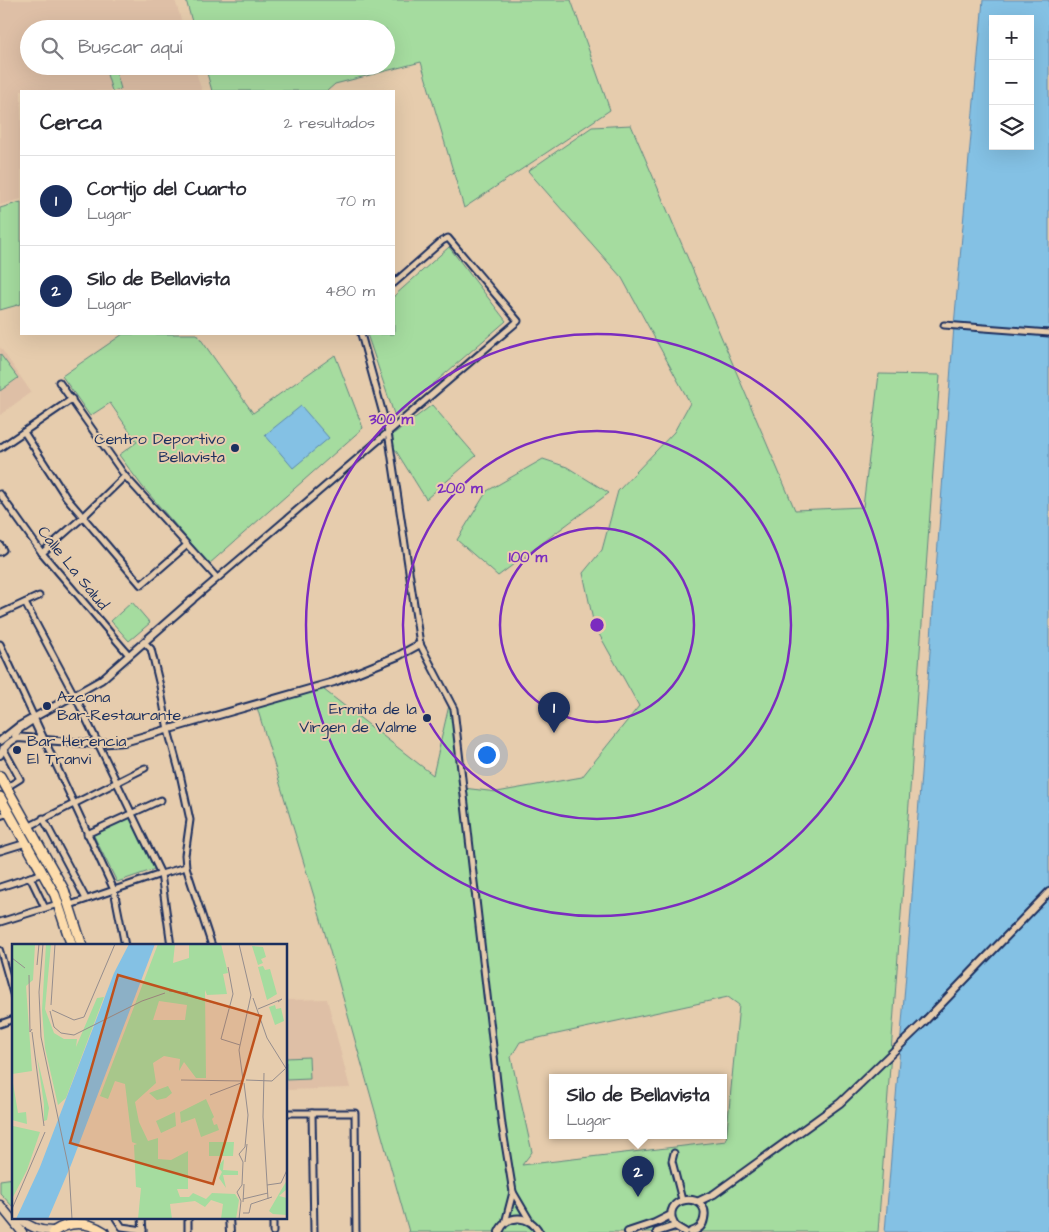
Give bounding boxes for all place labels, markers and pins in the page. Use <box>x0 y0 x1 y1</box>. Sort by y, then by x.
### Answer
place label: Centro Deportivo Bellavista <box>94 428 225 468</box>
marker: Centro Deportivo Bellavista <box>229 442 241 454</box>
centre of rings <box>588 616 606 634</box>
place label: Azcona Bar-Restaurante <box>57 686 182 726</box>
pin: 1 <box>538 692 570 733</box>
place label: Ermita de la Virgen de Valme <box>299 698 417 739</box>
marker: Azcona Bar-Restaurante <box>41 700 53 712</box>
marker: Ermita de la Virgen de Valme <box>421 712 433 724</box>
place label: Bar Herencia El Tranvi <box>27 730 126 770</box>
marker: Bar Herencia El Tranvi <box>11 744 23 756</box>
pin: 2 <box>622 1156 654 1197</box>

